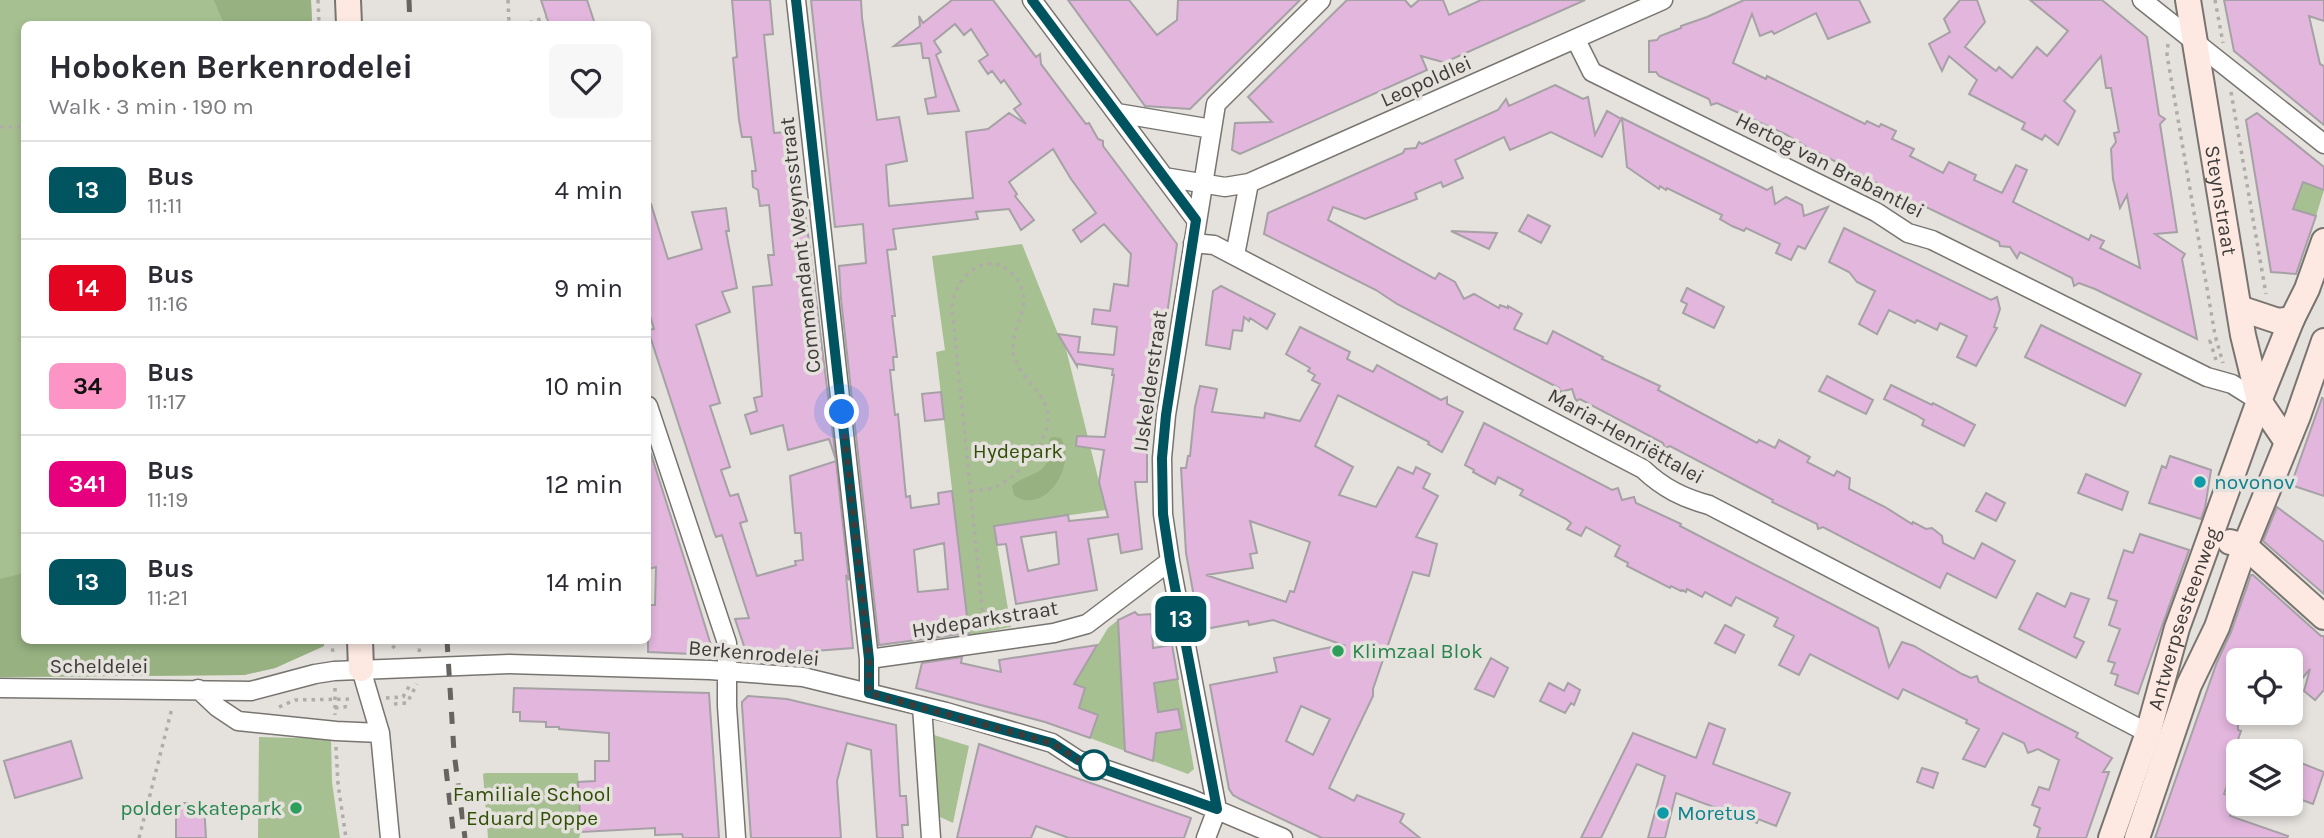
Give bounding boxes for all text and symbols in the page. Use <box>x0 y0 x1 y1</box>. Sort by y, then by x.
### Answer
button: heart <box>549 44 623 118</box>
text: Hoboken Berkenrodelei <box>49 48 413 86</box>
street label: Leopoldlei <box>1377 50 1475 112</box>
text: Walk · 3 min · 190 m <box>49 93 254 120</box>
street label: Hertog van Brabantlei <box>1732 107 1928 223</box>
street label: Commandant Weynsstraat <box>775 116 825 374</box>
street label: Steynstraat <box>2200 143 2242 257</box>
text: Bus <box>147 161 194 192</box>
text: 4 min <box>555 175 623 206</box>
text: 13 <box>76 176 99 204</box>
text: 11:11 <box>147 192 183 219</box>
text: Bus <box>147 259 194 290</box>
text: 9 min <box>554 273 623 304</box>
text: 14 <box>76 274 99 302</box>
text: 11:16 <box>147 290 188 317</box>
street label: IJskelderstraat <box>1128 309 1172 453</box>
text: Bus <box>147 357 194 388</box>
text: 10 min <box>545 371 623 402</box>
text: 34 <box>73 372 102 400</box>
street label: Maria-Henriëttalei <box>1544 383 1708 489</box>
text: 11:17 <box>147 388 186 415</box>
your location <box>824 394 859 429</box>
park label: Hydepark <box>973 439 1063 463</box>
text: Bus <box>147 455 194 486</box>
text: 12 min <box>545 469 623 500</box>
text: 341 <box>69 470 106 498</box>
place label: novonov <box>2214 470 2295 494</box>
marker: novonov <box>2192 474 2208 490</box>
text: 11:19 <box>147 486 188 513</box>
street label: Antwerpsesteenweg <box>2143 524 2225 713</box>
text: Bus <box>147 553 194 584</box>
text: 14 min <box>546 567 623 598</box>
text: 13 <box>76 568 99 596</box>
text: 11:21 <box>147 584 188 611</box>
street label: Hydeparkstraat <box>910 596 1060 642</box>
line badge: 13 <box>1150 596 1212 642</box>
text: 13 <box>1169 605 1193 633</box>
street label: Berkenrodelei <box>687 635 821 671</box>
place label: Klimzaal Blok <box>1352 639 1483 663</box>
marker: Klimzaal Blok <box>1330 643 1346 659</box>
map controls <box>2226 648 2303 816</box>
button: locate <box>2226 648 2303 725</box>
street label: Scheldelei <box>49 654 149 678</box>
button: layers <box>2226 739 2303 816</box>
unlabelled marker <box>1079 750 1109 780</box>
park label: Familiale School Eduard Poppe <box>453 782 611 830</box>
place label: polder skatepark <box>120 796 282 820</box>
marker: polder skatepark <box>288 800 304 816</box>
place label: Moretus <box>1677 801 1756 825</box>
marker: Moretus <box>1655 805 1671 821</box>

